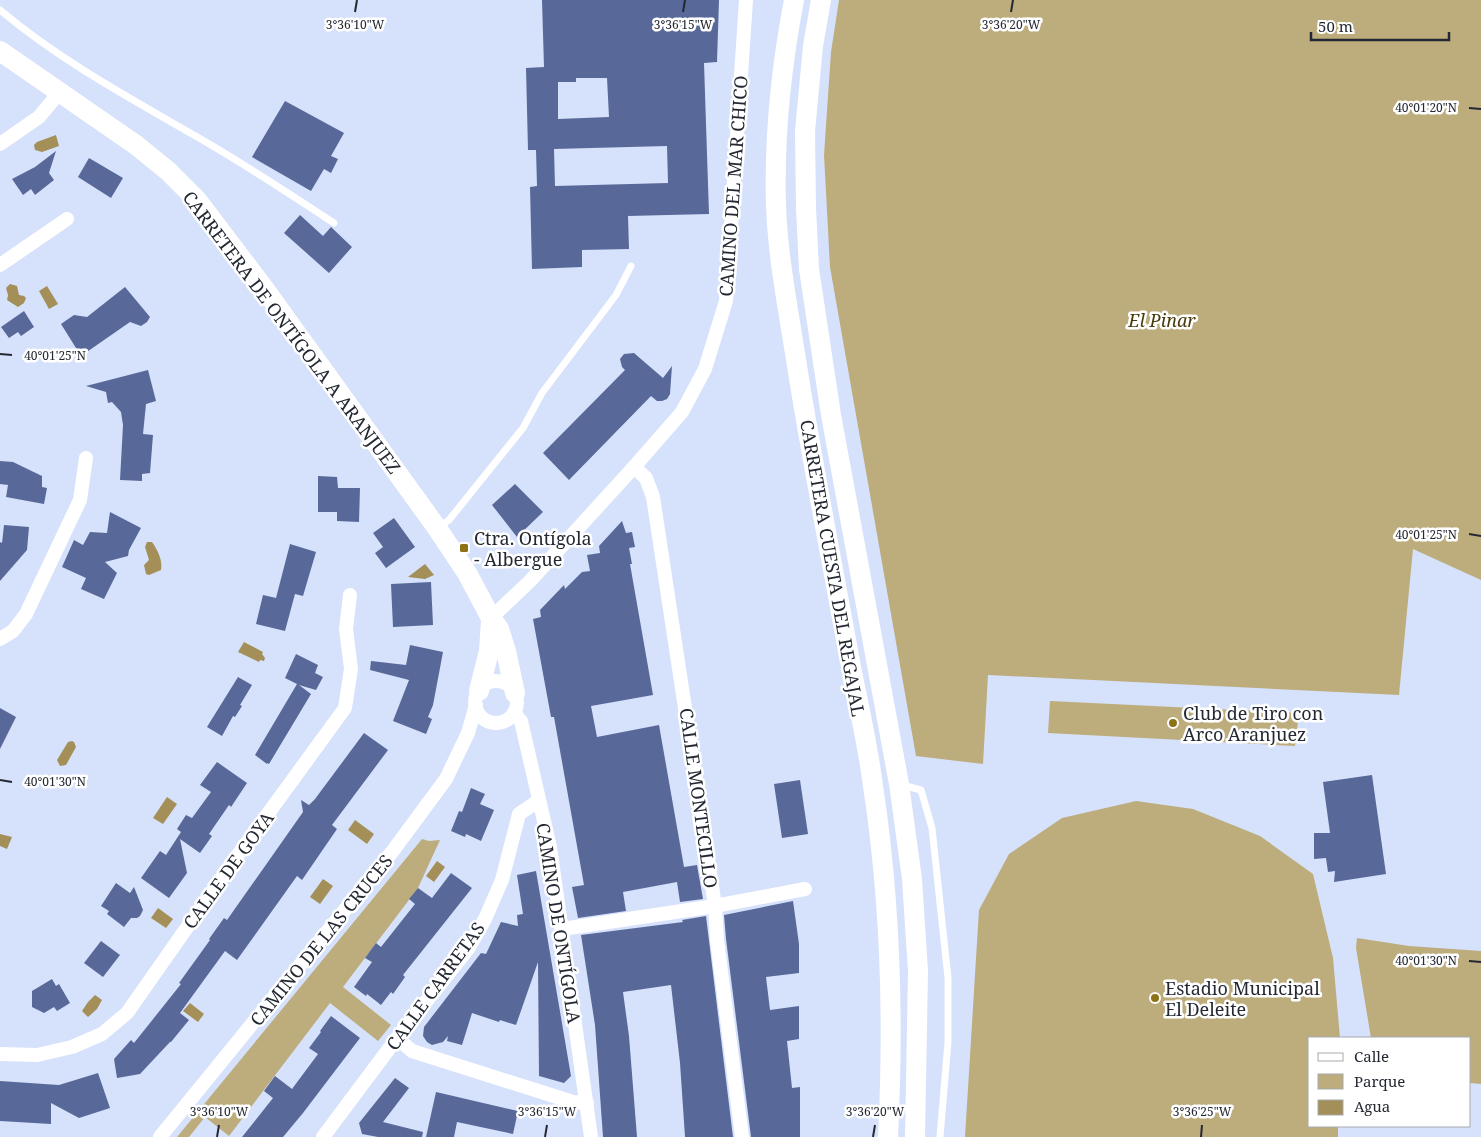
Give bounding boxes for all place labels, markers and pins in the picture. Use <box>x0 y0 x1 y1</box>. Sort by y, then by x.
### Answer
place label: Ctra. Ontígola - Albergue <box>474 526 592 571</box>
marker: Ctra. Ontígola - Albergue <box>458 542 470 554</box>
place label: Club de Tiro con Arco Aranjuez <box>1183 701 1324 746</box>
marker: Club de Tiro con Arco Aranjuez <box>1167 717 1179 729</box>
place label: Estadio Municipal El Deleite <box>1165 976 1320 1021</box>
marker: Estadio Municipal El Deleite <box>1149 992 1161 1004</box>

